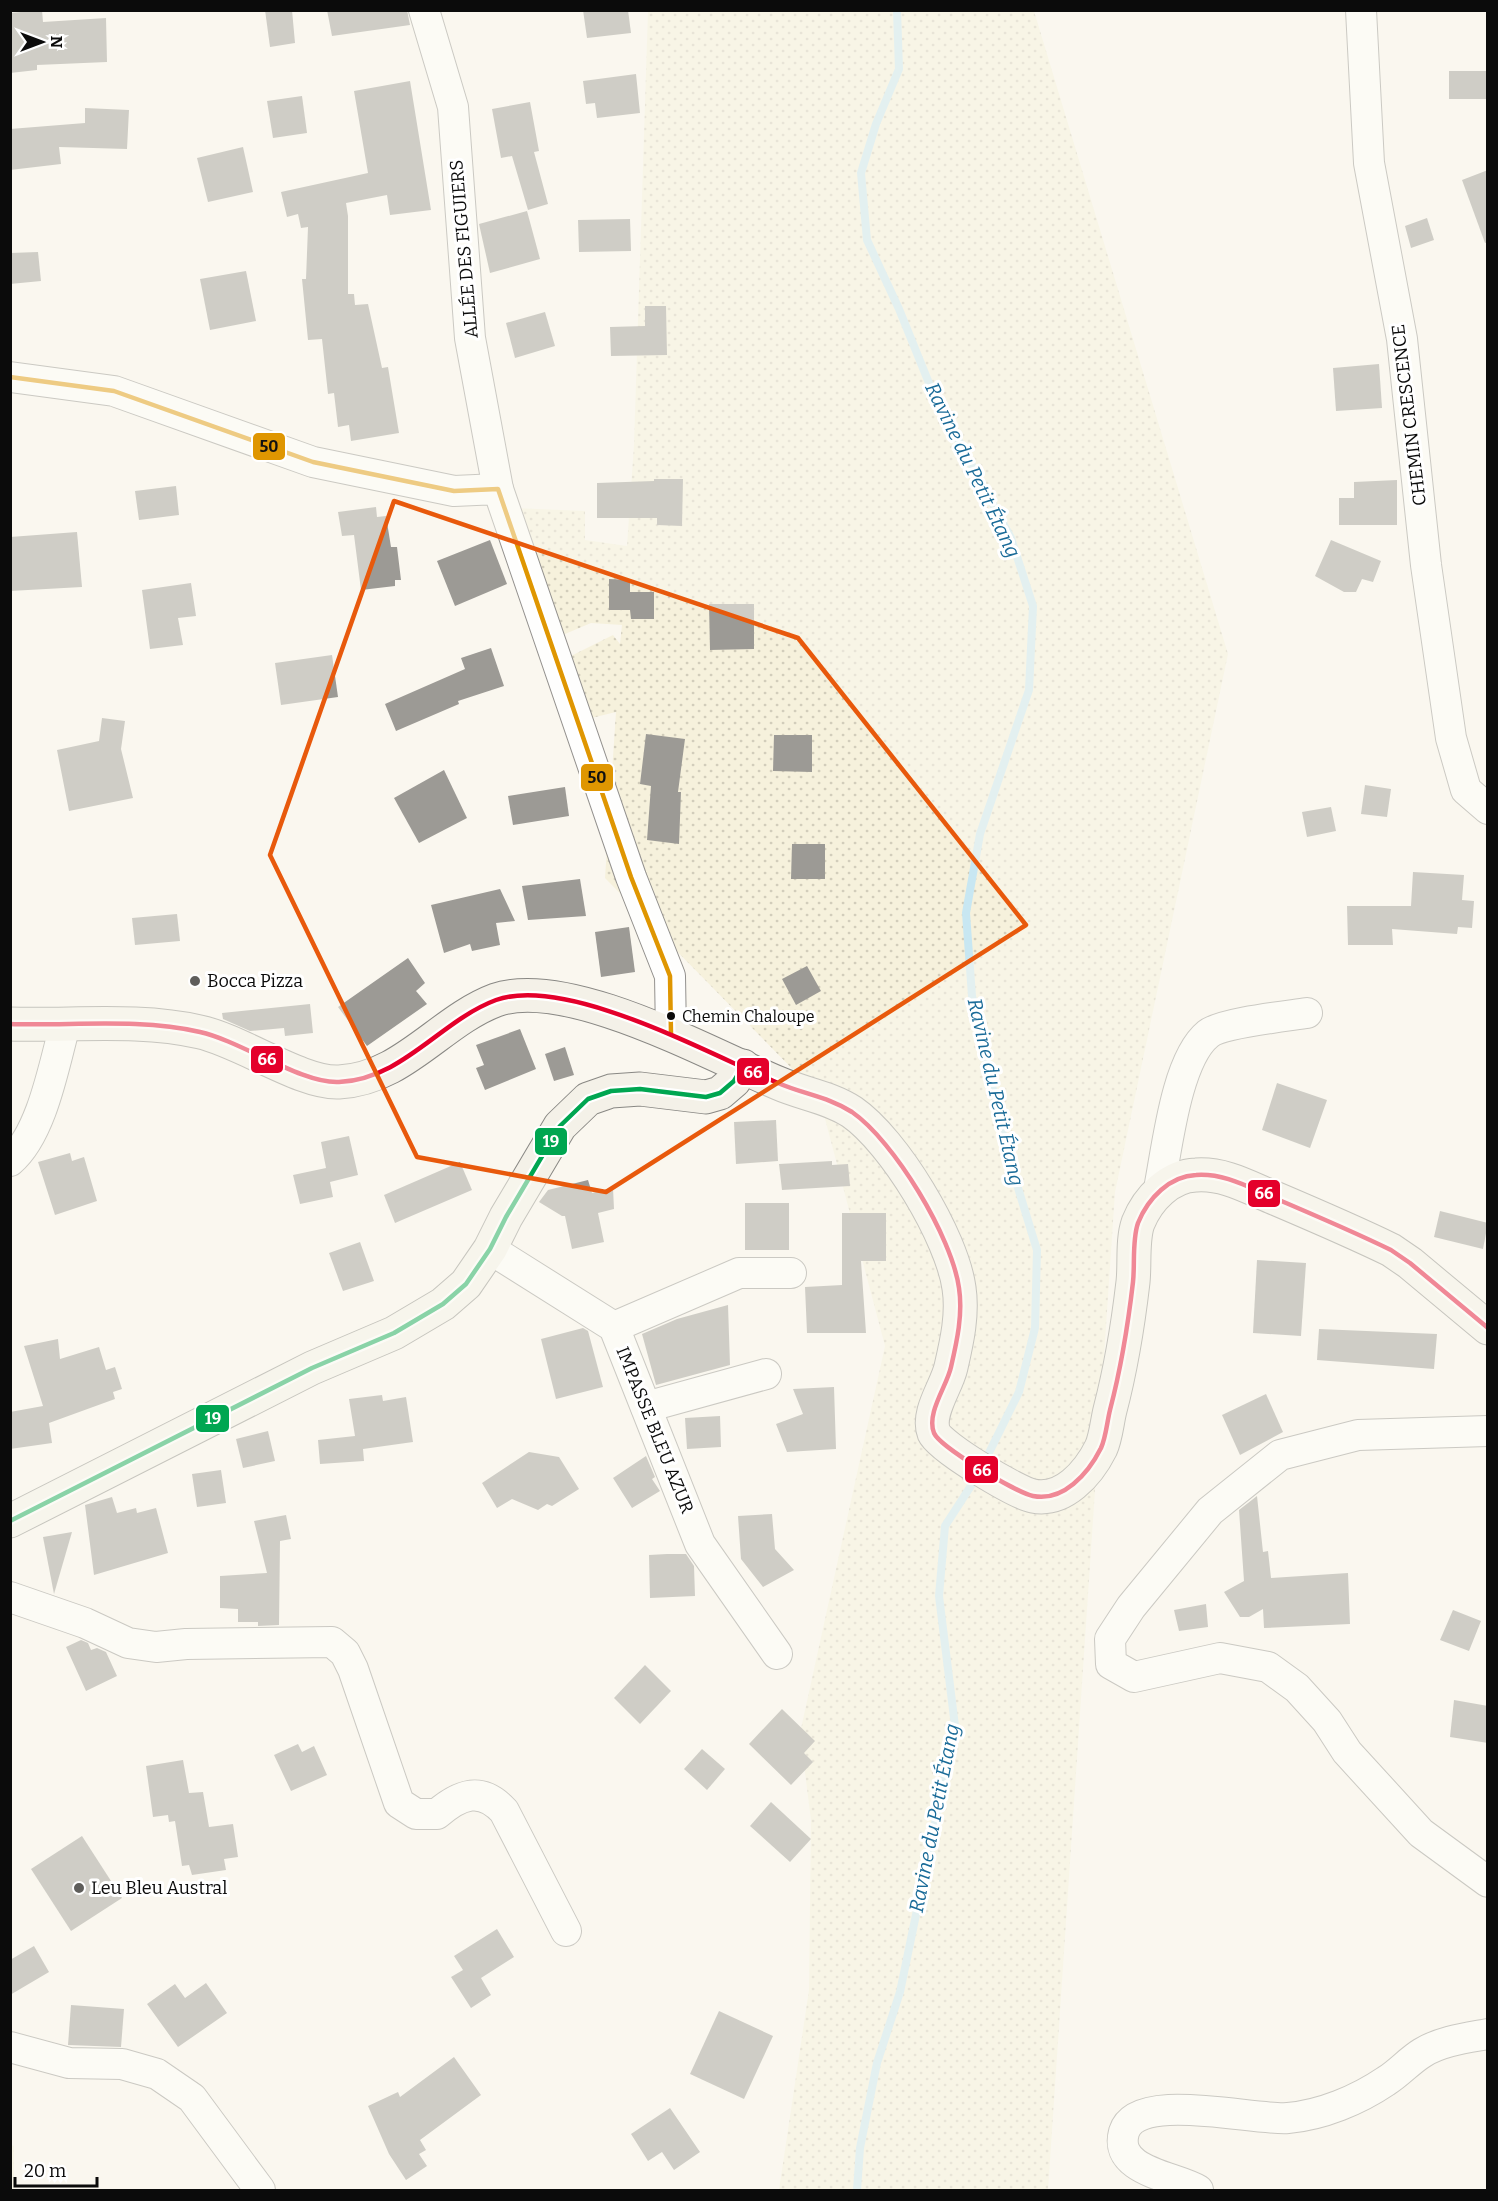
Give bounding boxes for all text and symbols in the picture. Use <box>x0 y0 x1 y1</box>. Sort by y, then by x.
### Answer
north arrow <box>12 12 72 72</box>
text: N <box>47 36 66 48</box>
street label: ALLÉE DES FIGUIERS <box>444 159 483 339</box>
street label: CHEMIN CRESCENCE <box>1387 323 1431 507</box>
water label: Ravine du Petit Étang <box>920 378 1026 562</box>
line badge: 50 <box>252 432 286 461</box>
text: 50 <box>260 437 278 456</box>
line badge: 50 <box>580 763 614 792</box>
text: 50 <box>588 768 606 787</box>
place label: Bocca Pizza <box>207 970 303 992</box>
marker: Bocca Pizza <box>188 974 202 988</box>
water label: Ravine du Petit Étang <box>963 996 1029 1188</box>
place label: Chemin Chaloupe <box>682 1007 815 1026</box>
marker: Chemin Chaloupe <box>665 1010 677 1022</box>
line badge: 66 <box>250 1045 284 1074</box>
text: 66 <box>258 1050 277 1069</box>
line badge: 66 <box>736 1057 770 1086</box>
text: 66 <box>744 1063 763 1082</box>
line badge: 19 <box>534 1127 568 1156</box>
text: 19 <box>543 1132 559 1151</box>
line badge: 66 <box>1247 1179 1281 1208</box>
text: 66 <box>1255 1184 1274 1203</box>
street label: IMPASSE BLEU AZUR <box>611 1343 699 1517</box>
line badge: 19 <box>195 1404 230 1433</box>
text: 19 <box>205 1409 221 1428</box>
line badge: 66 <box>964 1455 999 1484</box>
text: 66 <box>973 1461 992 1480</box>
water label: Ravine du Petit Étang <box>904 1722 964 1914</box>
place label: Leu Bleu Austral <box>91 1877 227 1899</box>
marker: Leu Bleu Austral <box>72 1881 86 1895</box>
scale bar <box>15 2150 98 2188</box>
text: 20 m <box>24 2160 66 2182</box>

